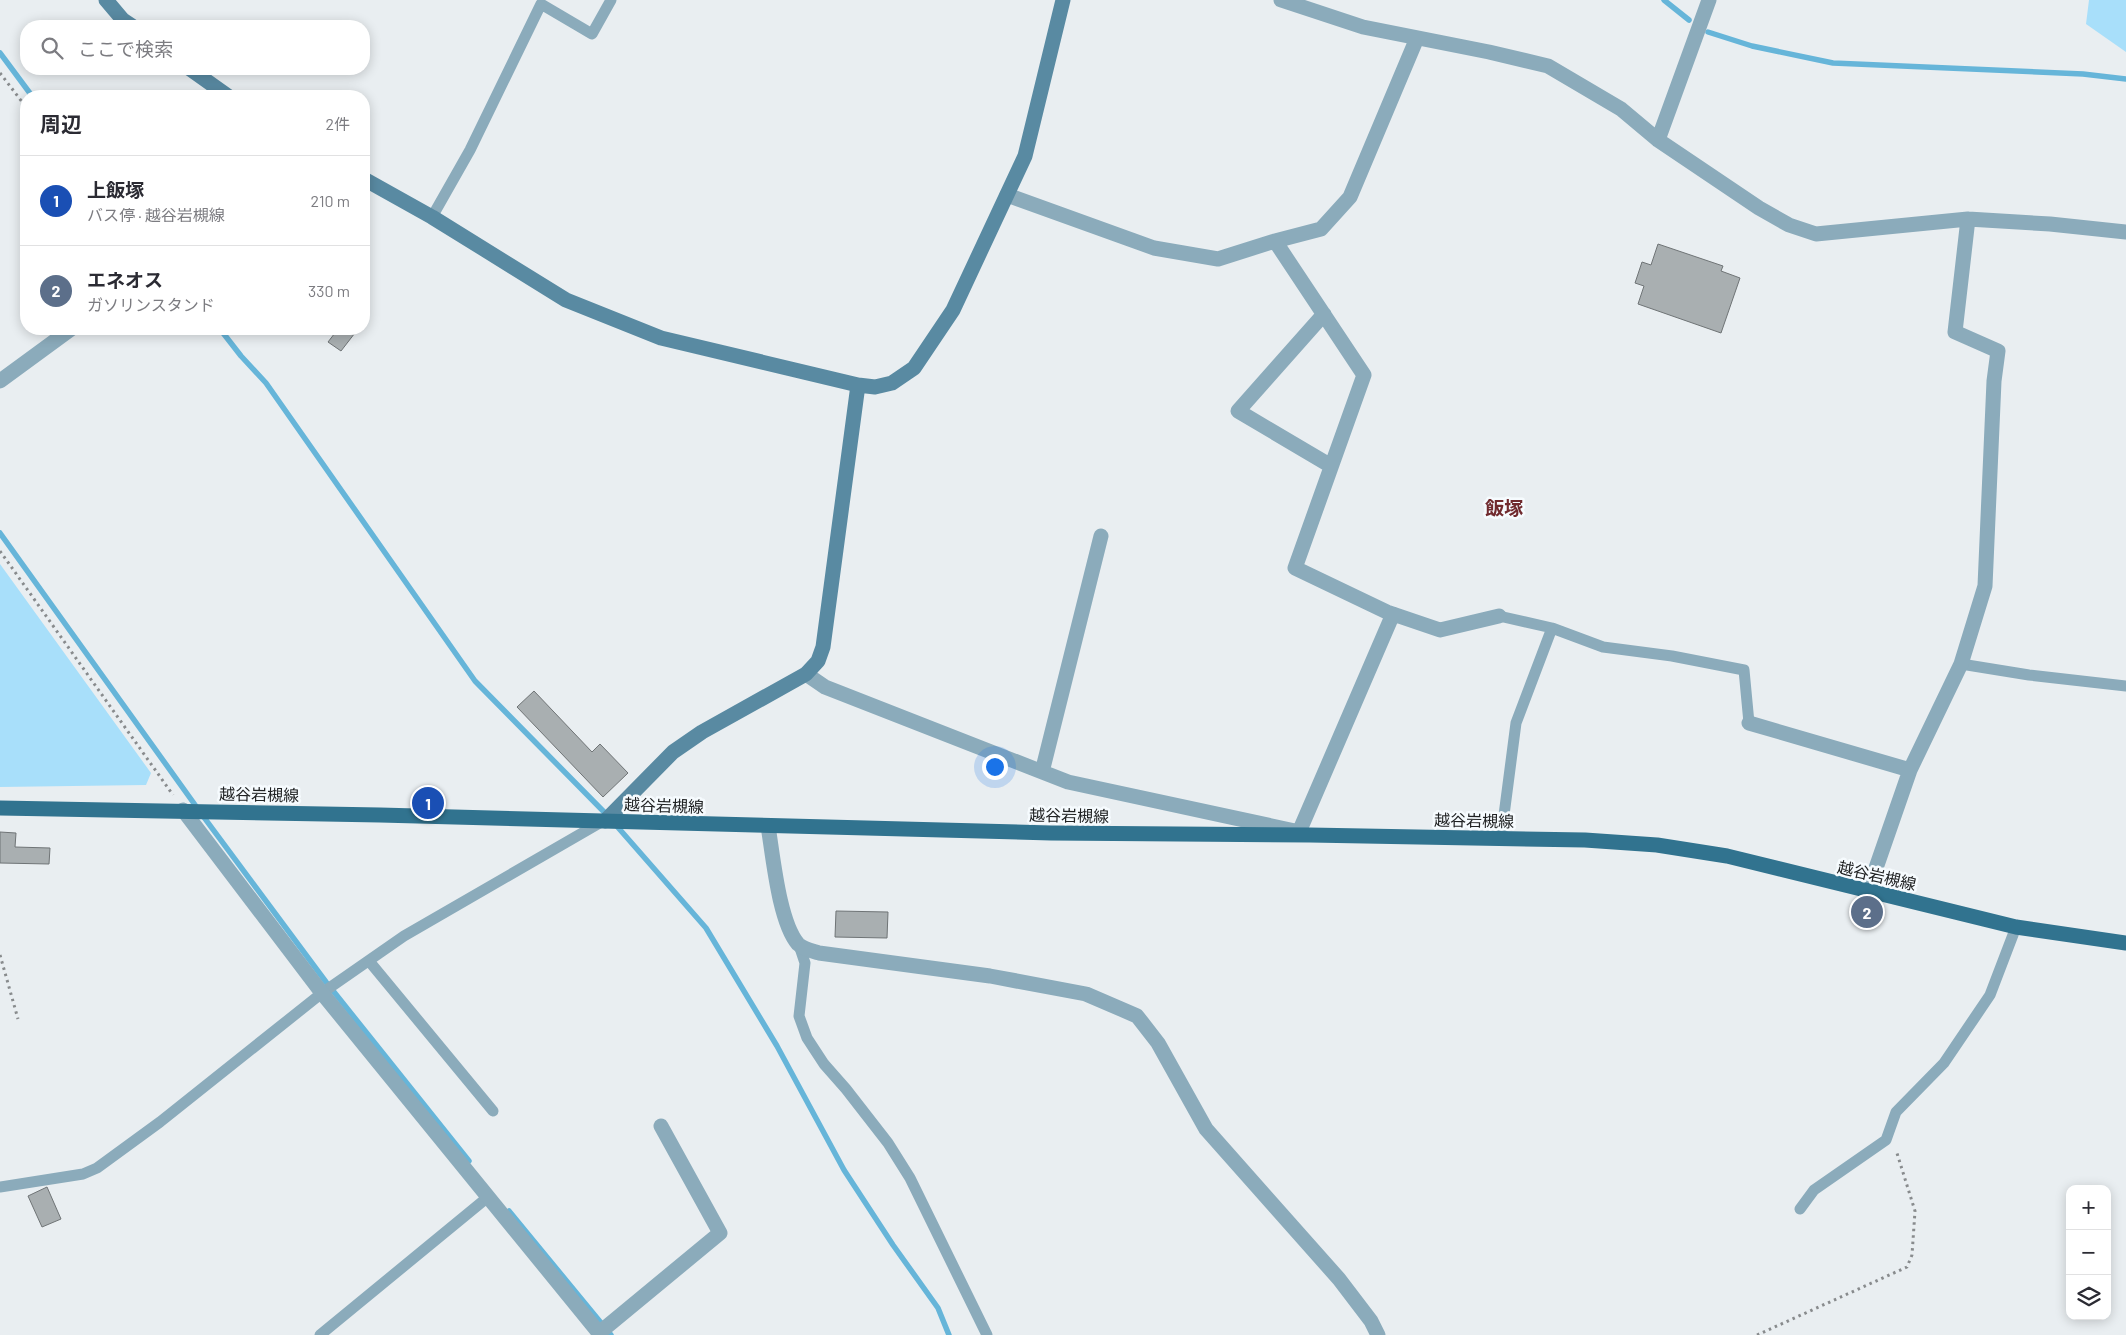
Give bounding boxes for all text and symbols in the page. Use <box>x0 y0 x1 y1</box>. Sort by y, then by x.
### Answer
search box <box>20 20 370 75</box>
icon: search <box>38 34 66 62</box>
text: ここで検索 <box>78 37 173 60</box>
text: 周辺 <box>40 111 82 136</box>
text: 2件 <box>325 114 350 133</box>
text: 上飯塚 <box>87 178 144 201</box>
text: 1 <box>53 191 59 210</box>
text: 210 m <box>311 191 350 210</box>
text: バス停 · 越谷岩槻線 <box>87 205 225 224</box>
text: エネオス <box>87 268 163 291</box>
text: 2 <box>52 281 60 300</box>
text: 330 m <box>308 281 350 300</box>
text: ガソリンスタンド <box>87 295 215 314</box>
district label: 飯塚 <box>1485 496 1523 519</box>
your location <box>982 754 1008 780</box>
street label: 越谷岩槻線 <box>219 784 299 804</box>
pin: 1 <box>412 784 444 822</box>
street label: 越谷岩槻線 <box>624 794 704 816</box>
street label: 越谷岩槻線 <box>1029 805 1109 825</box>
street label: 越谷岩槻線 <box>1434 810 1514 830</box>
street label: 越谷岩槻線 <box>1836 857 1918 893</box>
pin: 2 <box>1851 893 1883 931</box>
map controls <box>2066 1185 2111 1320</box>
button: + <box>2066 1185 2111 1230</box>
button: − <box>2066 1230 2111 1275</box>
button: layers <box>2066 1275 2111 1320</box>

